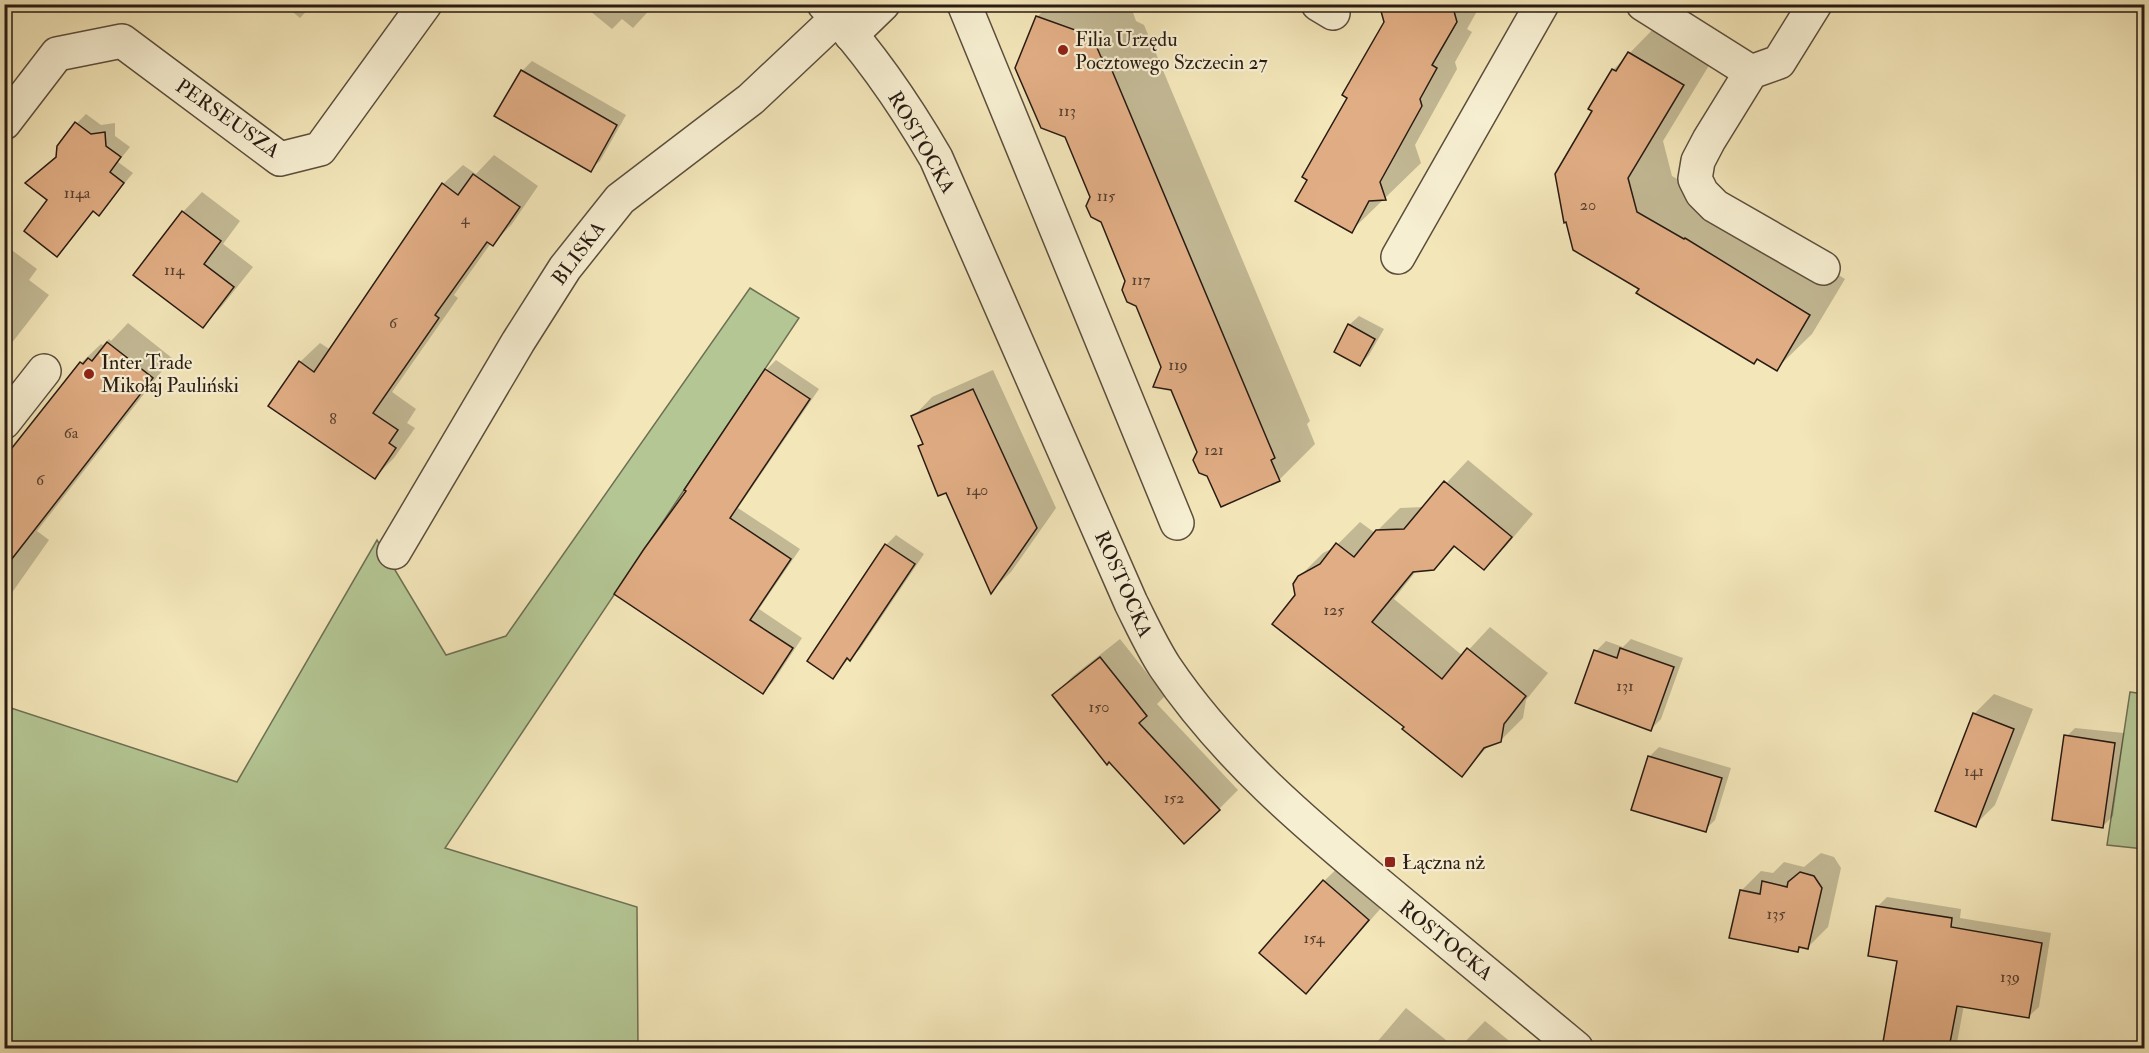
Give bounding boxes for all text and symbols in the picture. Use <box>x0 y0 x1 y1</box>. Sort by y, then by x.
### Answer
place label: Filia Urzędu Pocztowego Szczecin 27 <box>1075 27 1268 75</box>
marker: Filia Urzędu Pocztowego Szczecin 27 <box>1056 43 1070 57</box>
street label: PERSEUSZA <box>171 73 285 164</box>
street label: ROSTOCKA <box>882 87 961 198</box>
house number: 113 <box>1058 101 1076 121</box>
house number: 114a <box>64 183 91 203</box>
house number: 115 <box>1097 186 1115 206</box>
house number: 20 <box>1580 195 1596 215</box>
house number: 4 <box>461 209 471 229</box>
street label: BLISKA <box>546 216 611 290</box>
house number: 114 <box>164 260 185 280</box>
house number: 117 <box>1132 270 1151 290</box>
house number: 6 <box>389 313 398 333</box>
place label: Inter Trade Mikołaj Pauliński <box>101 350 239 398</box>
house number: 119 <box>1168 355 1188 375</box>
marker: Inter Trade Mikołaj Pauliński <box>82 367 96 381</box>
house number: 8 <box>329 409 337 429</box>
house number: 6a <box>64 423 79 443</box>
house number: 121 <box>1204 440 1224 460</box>
house number: 6 <box>36 470 45 490</box>
house number: 140 <box>966 480 988 500</box>
street label: ROSTOCKA <box>1089 527 1158 642</box>
house number: 125 <box>1324 600 1344 620</box>
house number: 131 <box>1616 676 1634 696</box>
house number: 150 <box>1089 697 1109 717</box>
house number: 141 <box>1964 761 1984 781</box>
house number: 152 <box>1164 788 1184 808</box>
place label: Łączna nż <box>1402 850 1486 875</box>
marker: Łączna nż <box>1383 855 1397 869</box>
street label: ROSTOCKA <box>1394 895 1498 986</box>
house number: 135 <box>1767 904 1785 924</box>
house number: 154 <box>1304 928 1326 948</box>
house number: 139 <box>2000 967 2020 987</box>

